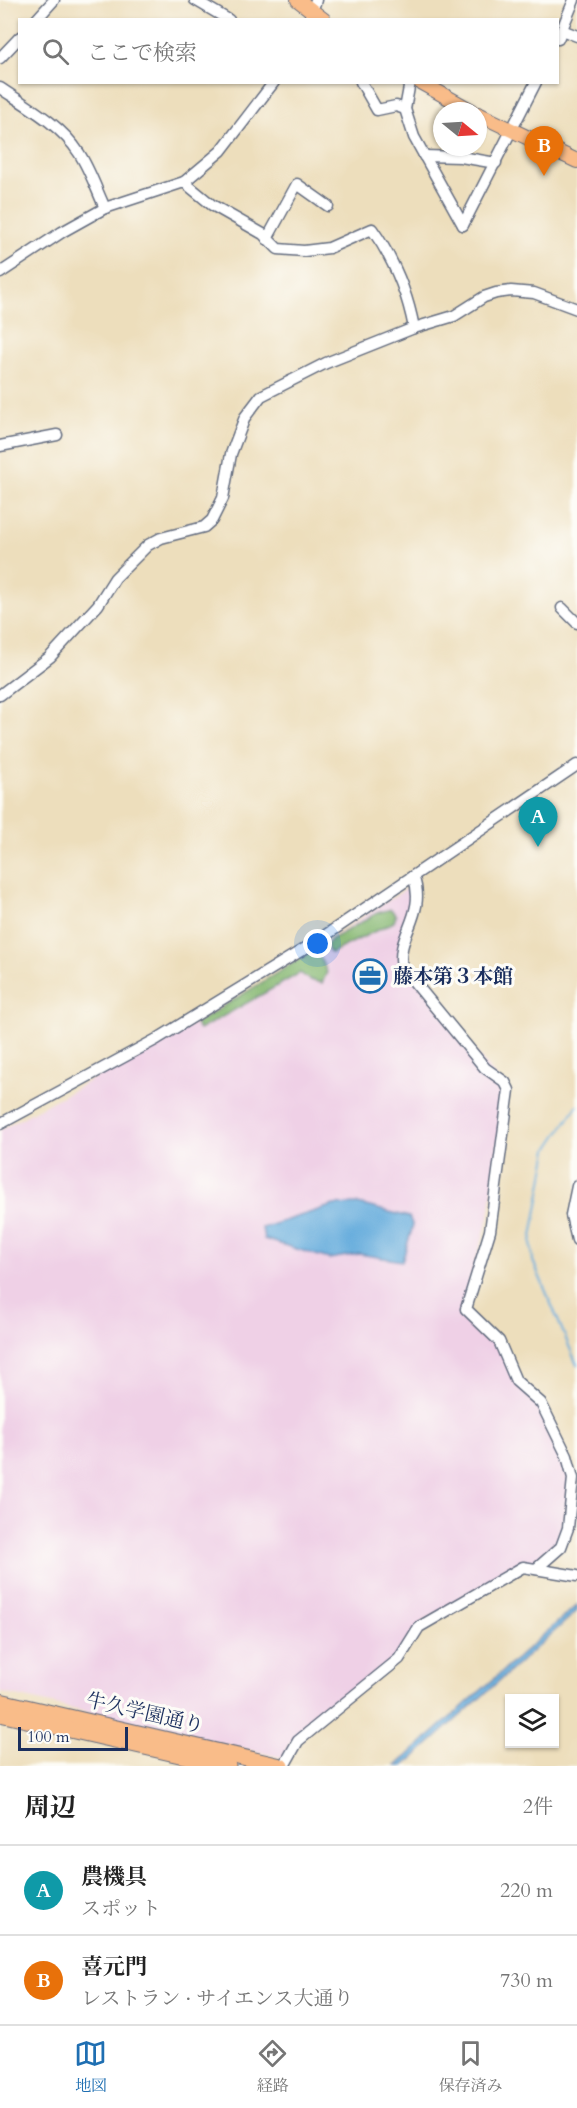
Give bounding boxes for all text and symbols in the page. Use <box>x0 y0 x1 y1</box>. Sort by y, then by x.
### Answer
search box <box>18 18 559 84</box>
icon: search <box>39 35 72 68</box>
text: ここで検索 <box>87 38 197 68</box>
north arrow <box>433 102 487 156</box>
pin: B <box>524 126 564 176</box>
pin: A <box>518 798 558 847</box>
your location <box>303 929 332 958</box>
office icon: 藤本第３本館 <box>352 958 388 994</box>
place label: 藤本第３本館 <box>393 963 513 990</box>
street label: 牛久学園通り <box>84 1686 206 1740</box>
map controls <box>505 1694 559 1748</box>
button: layers <box>505 1694 559 1748</box>
scale bar <box>18 1724 128 1752</box>
text: 100 m <box>27 1726 69 1748</box>
text: 周辺 <box>24 1790 76 1825</box>
text: 2件 <box>523 1793 553 1820</box>
text: 農機具 <box>81 1862 147 1892</box>
text: A <box>36 1877 51 1904</box>
text: 220 m <box>500 1877 553 1904</box>
text: スポット <box>81 1895 161 1922</box>
text: 喜元門 <box>81 1952 147 1982</box>
text: B <box>36 1967 51 1994</box>
text: 730 m <box>500 1967 553 1994</box>
text: レストラン · サイエンス大通り <box>81 1985 353 2012</box>
tab: 地図 <box>74 2037 107 2097</box>
tab: 経路 <box>256 2037 289 2097</box>
tab: 保存済み <box>438 2037 502 2097</box>

